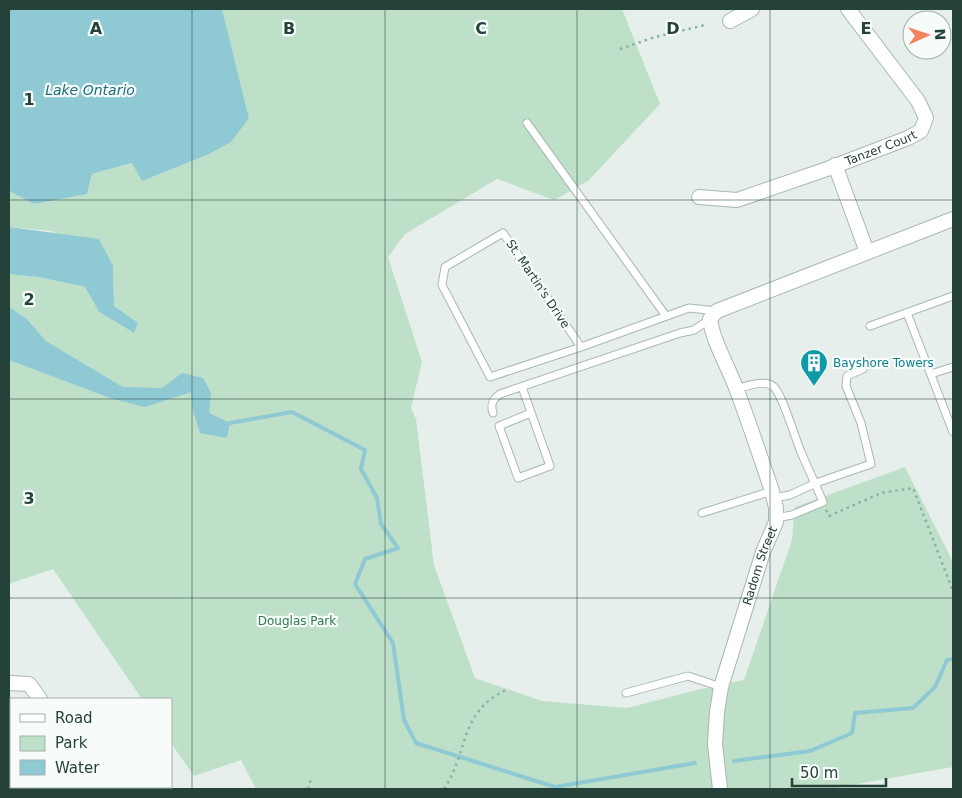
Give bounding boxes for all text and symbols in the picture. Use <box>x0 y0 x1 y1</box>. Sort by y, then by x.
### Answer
north arrow <box>902 10 952 60</box>
text: A <box>90 19 103 38</box>
text: B <box>283 19 295 38</box>
text: C <box>475 19 487 38</box>
text: D <box>666 19 680 38</box>
text: E <box>861 19 871 38</box>
text: N <box>932 28 948 41</box>
water label: Lake Ontario <box>45 82 135 98</box>
text: 1 <box>23 90 35 109</box>
street label: Tanzer Court <box>842 128 919 169</box>
street label: St. Martin's Drive <box>503 237 573 331</box>
text: 2 <box>23 290 35 309</box>
building icon: Bayshore Towers <box>799 348 829 387</box>
place label: Bayshore Towers <box>833 356 934 370</box>
text: 3 <box>23 489 35 508</box>
street label: Radom Street <box>740 524 780 607</box>
park label: Douglas Park <box>258 614 336 628</box>
legend <box>10 698 172 788</box>
text: Road <box>55 709 93 727</box>
text: Park <box>55 734 88 752</box>
scale bar <box>792 756 886 788</box>
text: Water <box>55 759 100 777</box>
text: 50 m <box>800 764 838 782</box>

